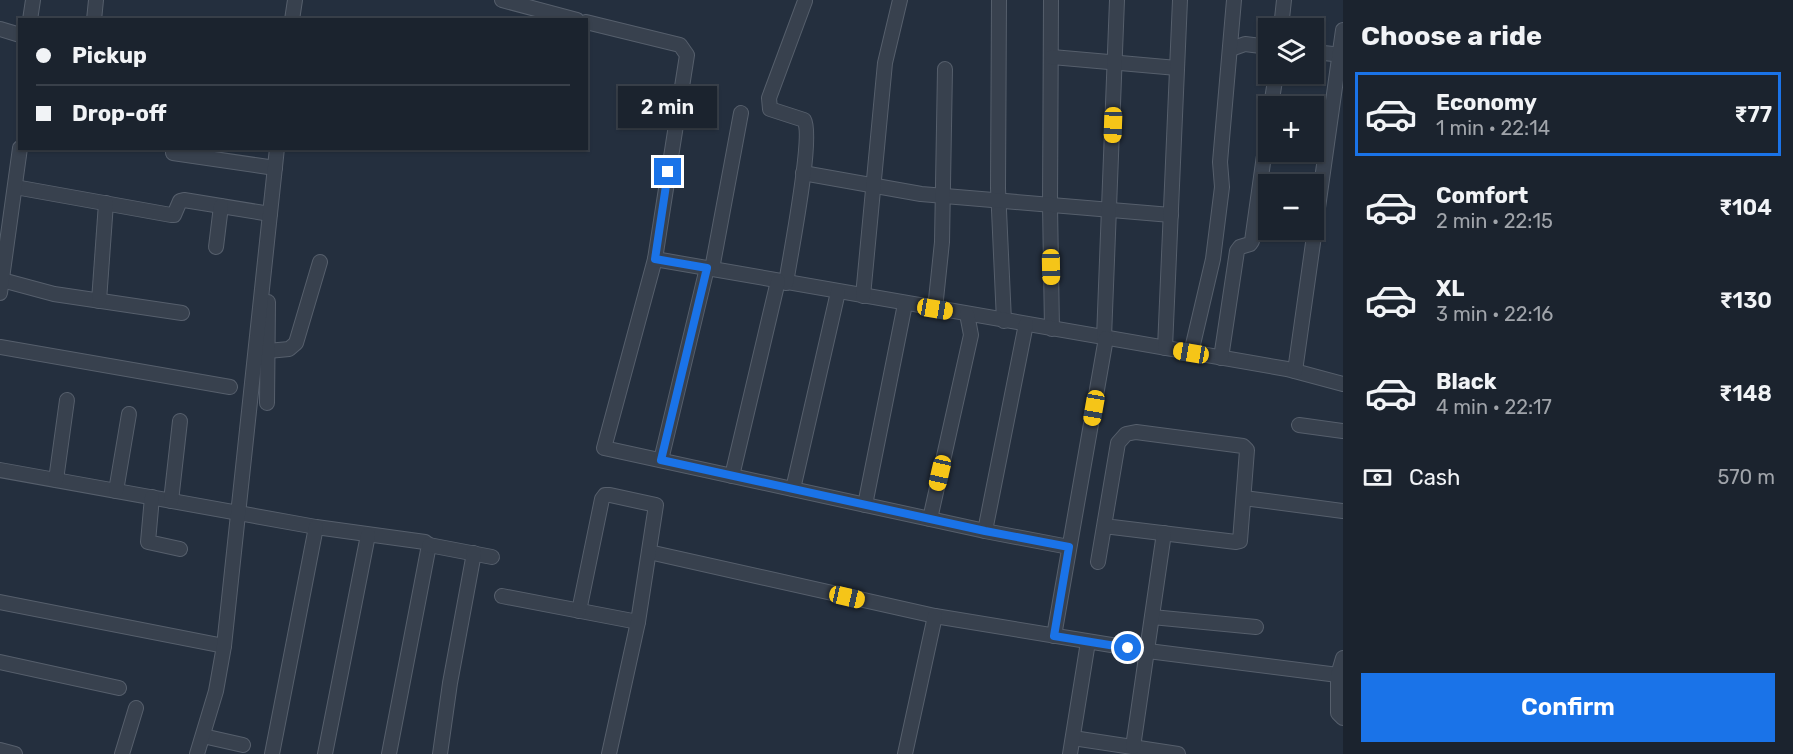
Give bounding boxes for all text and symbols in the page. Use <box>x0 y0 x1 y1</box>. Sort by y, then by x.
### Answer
map controls <box>1258 18 1324 240</box>
button: layers <box>1258 18 1324 84</box>
text: Choose a ride <box>1361 20 1542 52</box>
text: Pickup <box>72 42 147 69</box>
callout: 2 min <box>618 85 718 127</box>
icon: car <box>1364 87 1418 141</box>
text: Economy <box>1436 89 1537 116</box>
text: 2 min <box>641 95 694 119</box>
button: + <box>1258 96 1324 162</box>
text: Drop-off <box>72 100 167 127</box>
text: ₹77 <box>1734 101 1772 128</box>
car <box>1103 107 1123 143</box>
text: 1 min · 22:14 <box>1436 116 1550 140</box>
route end <box>654 158 681 185</box>
button: − <box>1258 174 1324 240</box>
icon: car <box>1364 180 1418 234</box>
text: Comfort <box>1436 182 1528 209</box>
text: ₹104 <box>1719 194 1772 221</box>
text: 2 min · 22:15 <box>1436 209 1553 233</box>
car <box>1042 249 1060 285</box>
icon: car <box>1364 273 1418 327</box>
text: XL <box>1436 275 1464 302</box>
text: ₹130 <box>1719 287 1772 314</box>
car <box>916 297 954 321</box>
text: 3 min · 22:16 <box>1436 302 1553 326</box>
car <box>1172 341 1210 365</box>
icon: car <box>1364 366 1418 420</box>
text: Black <box>1436 368 1497 395</box>
text: ₹148 <box>1719 380 1772 407</box>
car <box>1082 389 1106 427</box>
text: 4 min · 22:17 <box>1436 395 1552 419</box>
car <box>927 453 953 493</box>
icon: cash <box>1361 461 1394 494</box>
text: Cash <box>1409 464 1460 491</box>
text: 570 m <box>1717 465 1775 489</box>
car <box>827 584 867 610</box>
route start <box>1114 634 1141 661</box>
button: Confirm <box>1361 673 1775 742</box>

